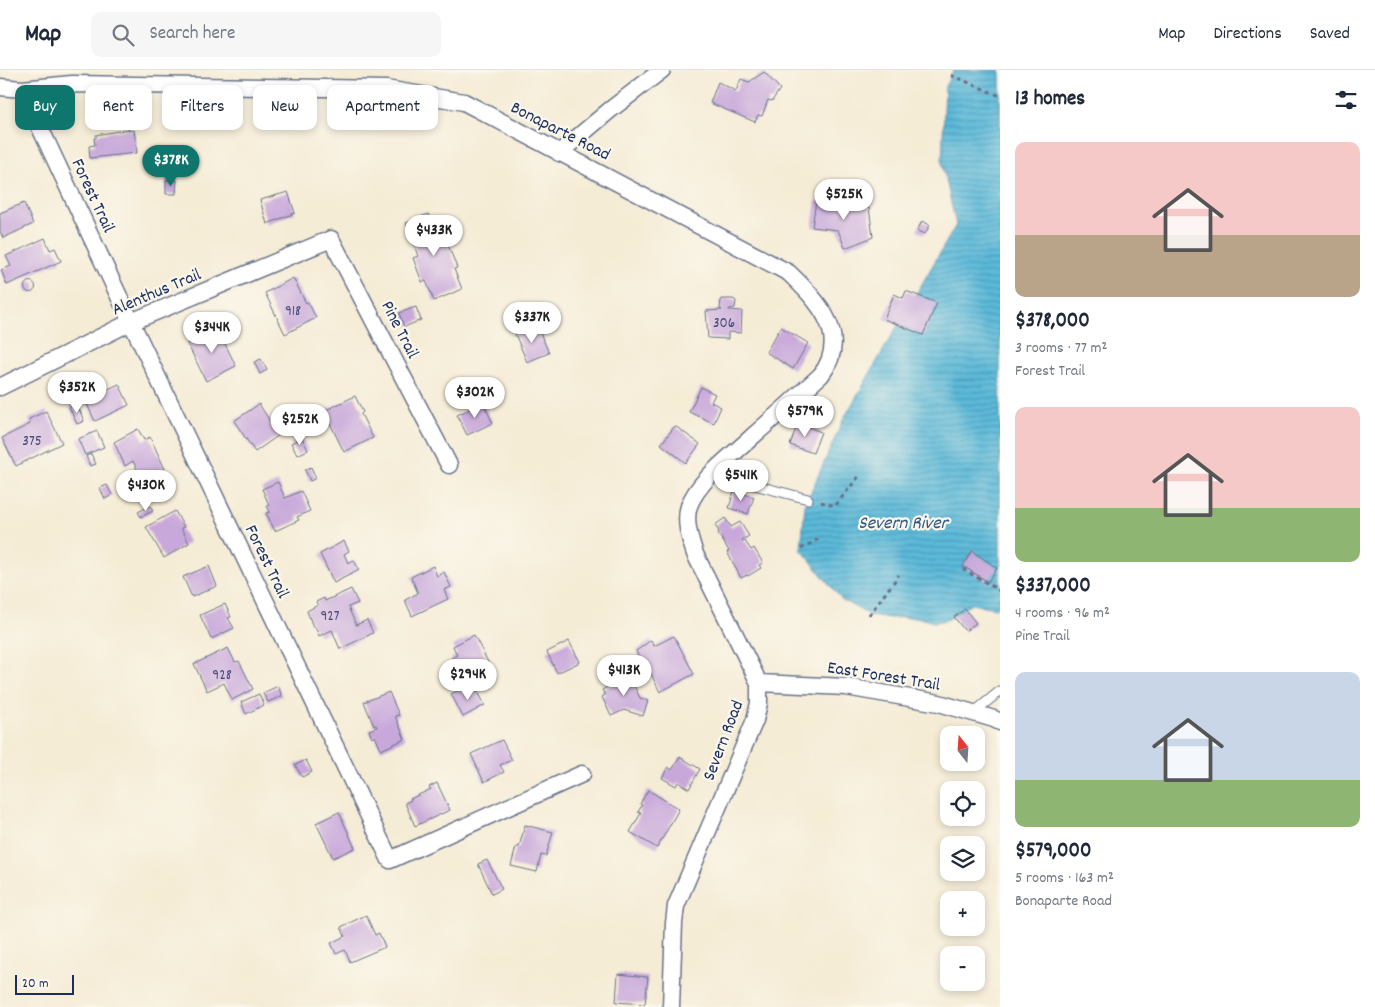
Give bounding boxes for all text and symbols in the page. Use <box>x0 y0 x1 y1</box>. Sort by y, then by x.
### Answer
search box <box>91 12 441 57</box>
text: Map <box>25 18 61 52</box>
icon: search <box>109 21 137 49</box>
text: Search here <box>149 21 235 48</box>
text: Map <box>1158 22 1185 47</box>
text: Directions <box>1213 22 1282 47</box>
text: Saved <box>1310 22 1350 47</box>
chip: Buy <box>15 85 75 130</box>
chip: Rent <box>85 85 152 130</box>
chip: Filters <box>162 85 243 130</box>
chip: New <box>253 85 317 130</box>
chip: Apartment <box>327 85 438 130</box>
text: 13 homes <box>1015 85 1085 115</box>
icon: filters <box>1332 86 1360 114</box>
street label: Bonaparte Road <box>506 96 614 168</box>
pin: $378K <box>136 144 206 187</box>
text: $378K <box>153 149 189 172</box>
street label: Forest Trail <box>64 155 120 238</box>
icon: home <box>1143 175 1233 265</box>
pin: $525K <box>809 178 879 221</box>
text: $525K <box>825 183 863 206</box>
pin: $433K <box>399 214 469 257</box>
text: $433K <box>416 219 452 242</box>
street label: Alenthus Trail <box>109 263 206 323</box>
street label: Pine Trail <box>374 297 424 364</box>
house number: 918 <box>285 301 301 323</box>
pin: $337K <box>497 302 567 344</box>
text: $337K <box>514 306 550 329</box>
text: $378,000 <box>1015 307 1090 337</box>
pin: $344K <box>177 312 247 354</box>
house number: 306 <box>713 313 735 335</box>
text: $344K <box>194 316 230 339</box>
text: 3 rooms · 77 m² <box>1015 337 1107 360</box>
text: Forest Trail <box>1015 360 1085 383</box>
pin: $352K <box>42 372 112 414</box>
text: $352K <box>58 376 96 399</box>
pin: $302K <box>440 376 510 419</box>
text: $302K <box>456 381 494 404</box>
pin: $579K <box>770 396 840 438</box>
text: $579K <box>787 400 823 423</box>
pin: $252K <box>265 404 335 446</box>
text: $252K <box>282 408 318 431</box>
house number: 375 <box>22 431 42 453</box>
icon: home <box>1143 440 1233 530</box>
pin: $541K <box>706 460 776 502</box>
text: $541K <box>724 464 758 487</box>
pin: $430K <box>111 470 181 512</box>
text: $430K <box>127 474 165 497</box>
water label: Severn River <box>858 511 950 538</box>
street label: Forest Trail <box>237 521 295 604</box>
text: $337,000 <box>1015 572 1091 602</box>
text: 4 rooms · 96 m² <box>1015 602 1110 625</box>
house number: 927 <box>320 606 340 628</box>
text: Pine Trail <box>1015 625 1070 648</box>
pin: $413K <box>589 654 659 697</box>
street label: East Forest Trail <box>825 656 942 699</box>
pin: $294K <box>433 658 503 701</box>
text: $413K <box>608 659 640 682</box>
text: $294K <box>450 663 486 686</box>
house number: 928 <box>212 665 232 687</box>
street label: Severn Road <box>698 697 751 785</box>
icon: home <box>1143 705 1233 795</box>
north arrow <box>940 726 985 771</box>
map controls <box>940 726 985 991</box>
button: locate <box>940 781 985 826</box>
button: layers <box>940 836 985 881</box>
text: $579,000 <box>1015 837 1091 867</box>
text: 5 rooms · 163 m² <box>1015 867 1114 890</box>
text: Bonaparte Road <box>1015 890 1112 913</box>
button: + <box>940 891 985 936</box>
button: − <box>940 946 985 991</box>
scale bar <box>15 972 74 995</box>
text: 20 m <box>22 974 49 994</box>

